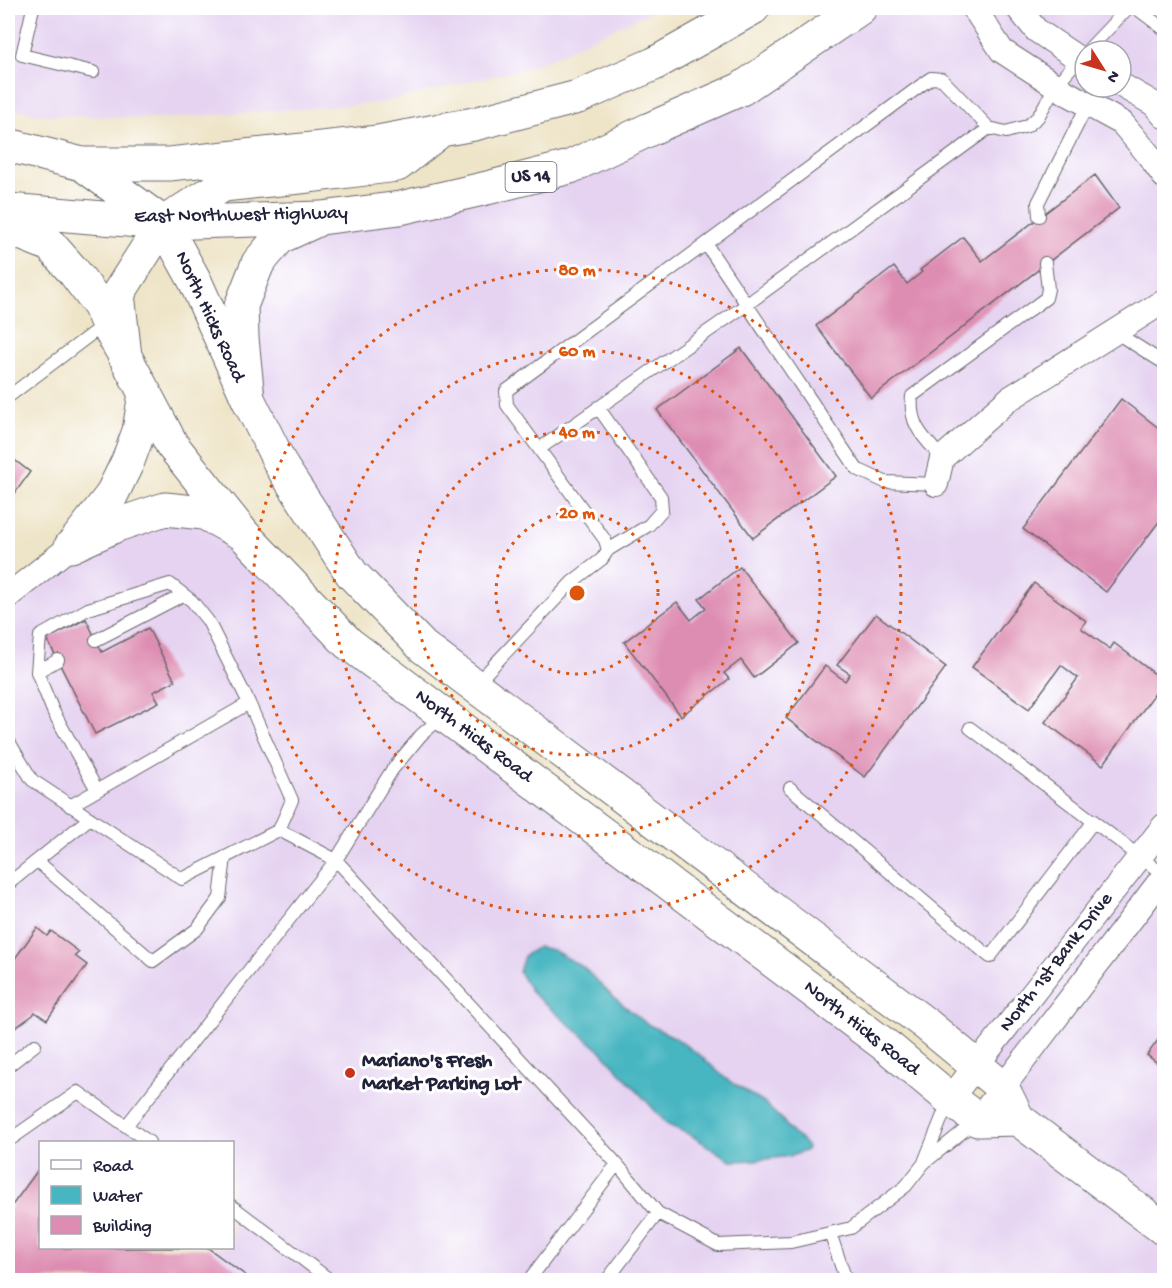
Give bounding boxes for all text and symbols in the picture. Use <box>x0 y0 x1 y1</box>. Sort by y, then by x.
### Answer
north arrow <box>1073 39 1133 99</box>
text: N <box>1101 66 1123 86</box>
road number: US 14 <box>506 162 556 192</box>
street label: East Northwest Highway <box>134 203 348 229</box>
street label: North Hicks Road <box>169 248 250 388</box>
text: 80 m <box>558 261 596 282</box>
text: 60 m <box>559 342 595 363</box>
text: 40 m <box>558 423 595 444</box>
text: 20 m <box>559 504 595 525</box>
centre of rings <box>567 583 587 603</box>
street label: North Hicks Road <box>410 685 538 790</box>
street label: North 1st Bank Drive <box>995 888 1119 1037</box>
street label: North Hicks Road <box>798 976 926 1083</box>
place label: Mariano's Fresh Market Parking Lot <box>362 1051 522 1097</box>
marker: Mariano's Fresh Market Parking Lot <box>343 1066 357 1080</box>
legend <box>39 1141 234 1249</box>
text: Road <box>93 1157 134 1178</box>
text: Water <box>93 1187 143 1208</box>
text: Building <box>92 1217 152 1238</box>

